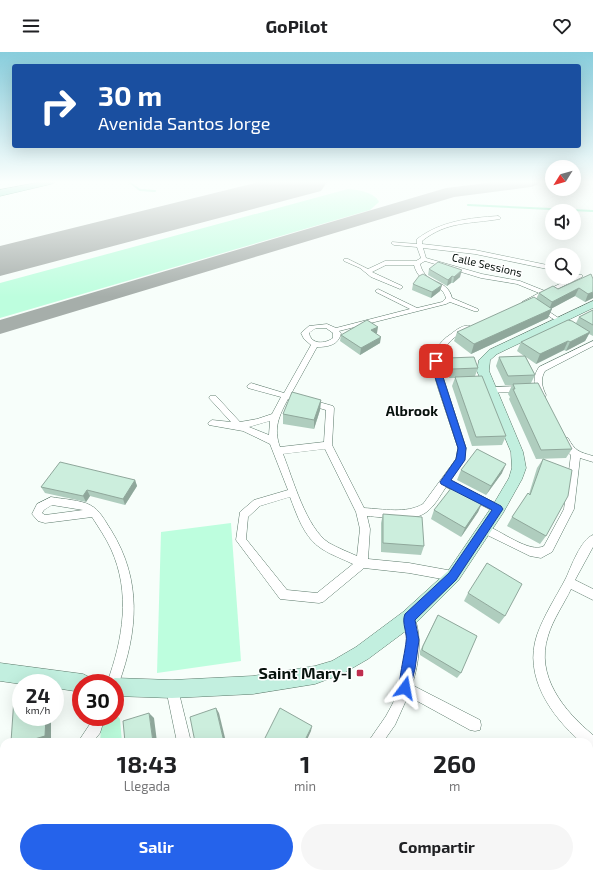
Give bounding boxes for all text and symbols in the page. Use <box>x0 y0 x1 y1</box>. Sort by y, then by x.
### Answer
icon: menu <box>20 15 42 37</box>
text: GoPilot <box>265 15 328 37</box>
icon: heart <box>551 15 573 37</box>
text: 30 m <box>98 78 162 112</box>
icon: right <box>32 80 84 132</box>
text: Avenida Santos Jorge <box>98 112 271 134</box>
north arrow <box>545 160 581 196</box>
map controls <box>545 160 581 284</box>
button: sound <box>545 204 581 240</box>
button: search <box>545 248 581 284</box>
street label: Calle Sessions <box>451 250 524 279</box>
pin <box>419 344 453 378</box>
icon: arrive <box>425 350 447 372</box>
district label: Albrook <box>386 402 438 419</box>
place label: Saint Mary-I <box>259 663 352 683</box>
position arrow <box>384 667 426 709</box>
marker: Saint Mary-I <box>355 668 365 678</box>
speed limit sign: 30 <box>72 674 124 726</box>
text: 24 <box>26 683 50 707</box>
text: km/h <box>26 704 50 716</box>
text: 18:43 <box>117 749 177 778</box>
text: 1 <box>300 749 310 778</box>
text: 260 <box>433 749 476 778</box>
text: Llegada <box>124 778 170 794</box>
text: min <box>294 778 316 794</box>
text: m <box>449 778 460 794</box>
button: Salir <box>20 824 293 870</box>
button: Compartir <box>301 824 573 870</box>

